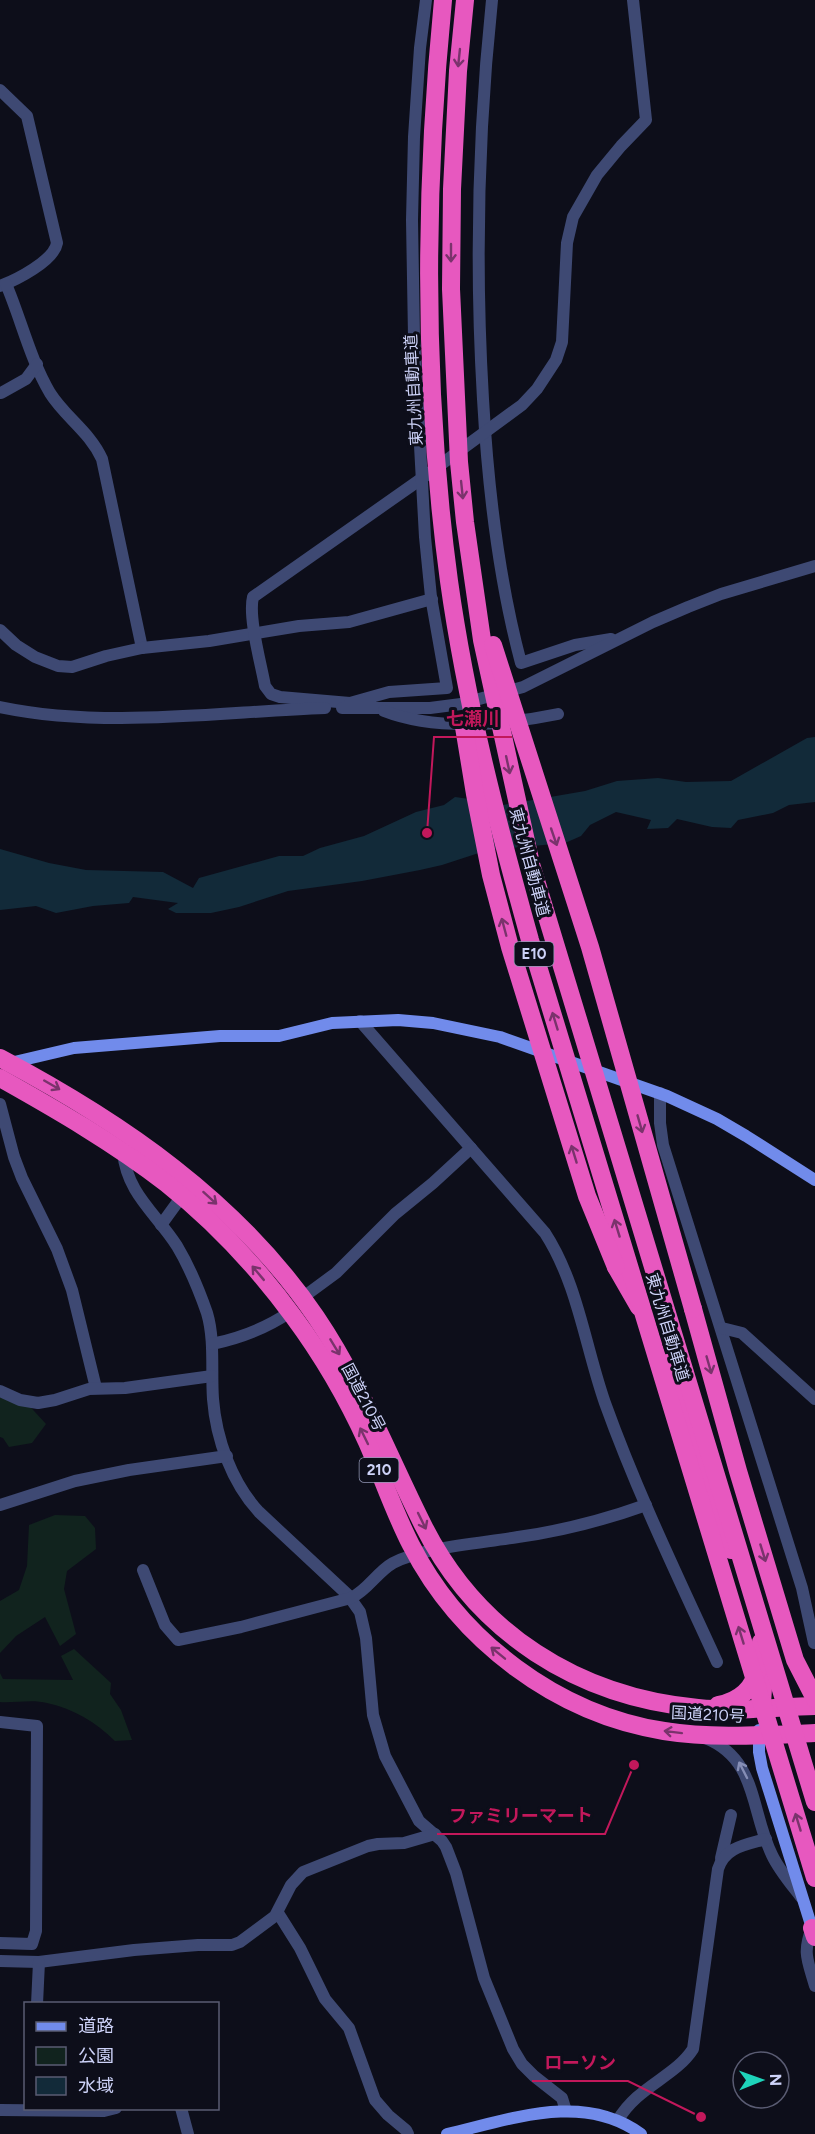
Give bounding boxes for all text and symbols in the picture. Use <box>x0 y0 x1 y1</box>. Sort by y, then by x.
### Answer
one-way arrow <box>453 48 464 68</box>
one-way arrow <box>445 242 457 262</box>
street label: 東九州自動車道 <box>401 334 426 446</box>
one-way arrow <box>457 479 468 499</box>
callout: 七瀬川 <box>434 701 512 737</box>
text: 七瀬川 <box>446 708 500 730</box>
one-way arrow <box>503 754 514 774</box>
street label: 東九州自動車道 <box>506 806 553 919</box>
one-way arrow <box>549 827 560 846</box>
one-way arrow <box>498 918 510 937</box>
road number: E10 <box>514 942 554 966</box>
one-way arrow <box>548 1012 559 1031</box>
one-way arrow <box>43 1079 60 1091</box>
one-way arrow <box>635 1114 646 1133</box>
one-way arrow <box>568 1144 579 1163</box>
one-way arrow <box>202 1191 217 1205</box>
one-way arrow <box>611 1219 622 1238</box>
one-way arrow <box>251 1265 264 1281</box>
street label: 東九州自動車道 <box>642 1271 693 1383</box>
one-way arrow <box>330 1338 342 1355</box>
one-way arrow <box>703 1355 715 1374</box>
street label: 国道210号 <box>338 1360 389 1434</box>
one-way arrow <box>357 1427 369 1445</box>
road number: 210 <box>360 1458 398 1482</box>
one-way arrow <box>416 1512 428 1530</box>
one-way arrow <box>758 1543 769 1562</box>
one-way arrow <box>735 1626 746 1645</box>
one-way arrow <box>490 1646 506 1659</box>
street label: 国道210号 <box>671 1703 745 1726</box>
one-way arrow <box>663 1726 683 1737</box>
one-way arrow <box>736 1761 748 1779</box>
callout: ファミリーマート <box>437 1798 605 1834</box>
text: ファミリーマート <box>449 1805 593 1827</box>
one-way arrow <box>792 1813 803 1832</box>
legend <box>24 2002 219 2110</box>
text: 道路 <box>78 2015 114 2037</box>
text: 公園 <box>78 2045 114 2067</box>
callout: ローソン <box>532 2045 628 2081</box>
north arrow <box>731 2050 791 2110</box>
text: ローソン <box>544 2052 616 2074</box>
text: N <box>766 2073 785 2086</box>
text: 水域 <box>78 2075 114 2097</box>

